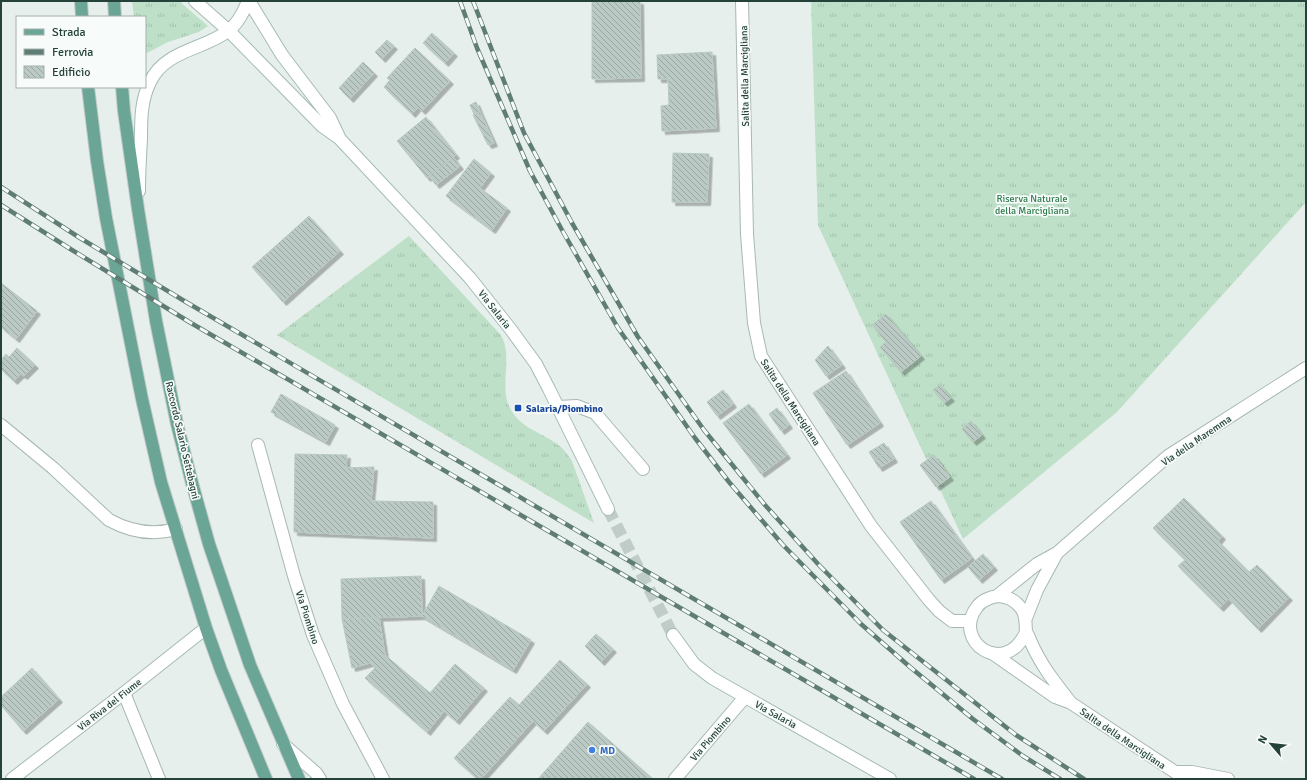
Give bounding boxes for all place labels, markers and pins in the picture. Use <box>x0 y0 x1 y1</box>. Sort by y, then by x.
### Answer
marker: Salaria/Piombino <box>513 403 523 413</box>
place label: Salaria/Piombino <box>526 403 603 415</box>
marker: MD <box>587 745 597 755</box>
place label: MD <box>600 745 615 757</box>

